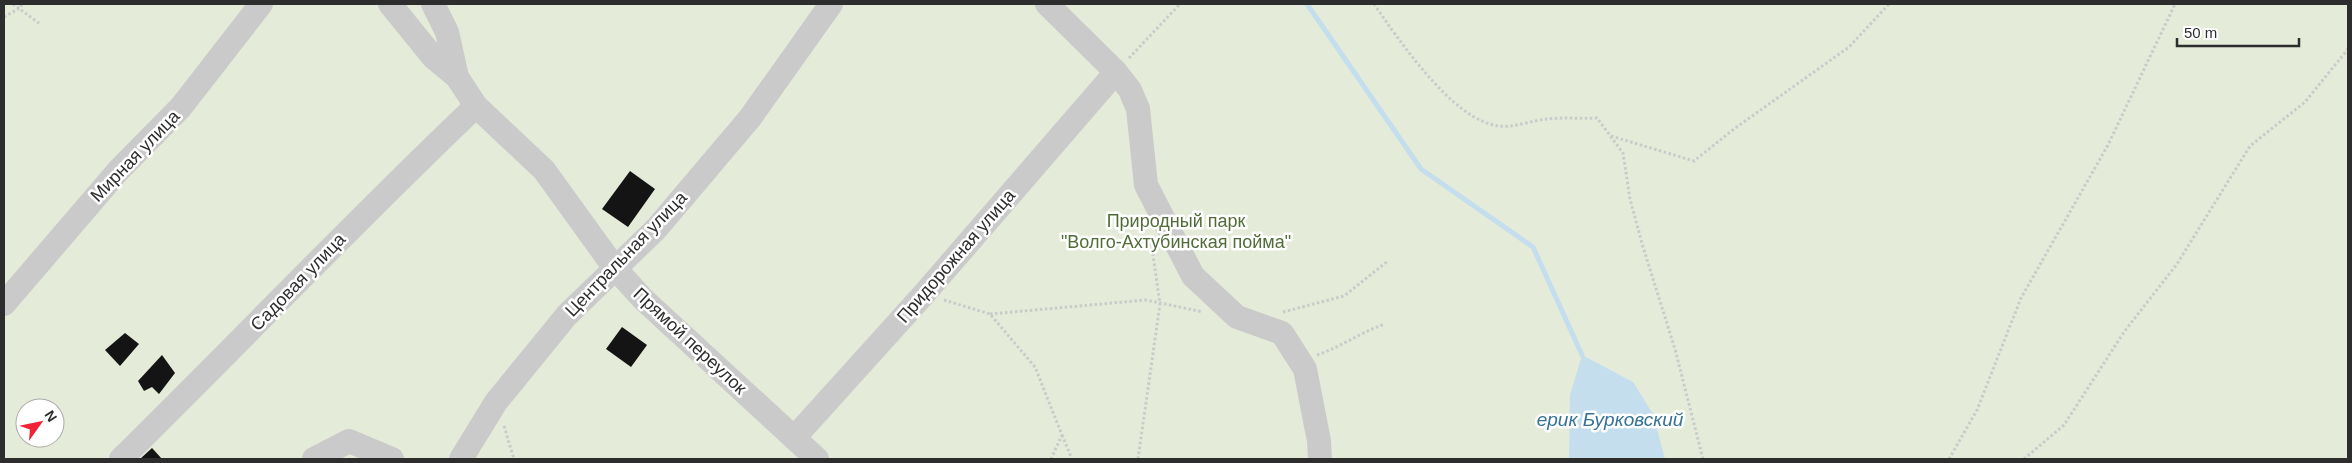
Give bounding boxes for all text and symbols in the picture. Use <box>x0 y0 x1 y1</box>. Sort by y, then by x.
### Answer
scale bar <box>2177 15 2300 47</box>
text: 50 m <box>2184 24 2217 41</box>
street label: Мирная улица <box>86 105 184 206</box>
street label: Придорожная улица <box>893 185 1020 327</box>
street label: Центральная улица <box>561 187 691 321</box>
park label: Природный парк "Волго-Ахтубинская пойма" <box>1061 211 1291 252</box>
street label: Садовая улица <box>247 229 350 335</box>
street label: Прямой переулок <box>630 284 751 398</box>
north arrow <box>15 398 65 448</box>
text: N <box>41 407 60 425</box>
water label: ерик Бурковский <box>1537 409 1684 430</box>

